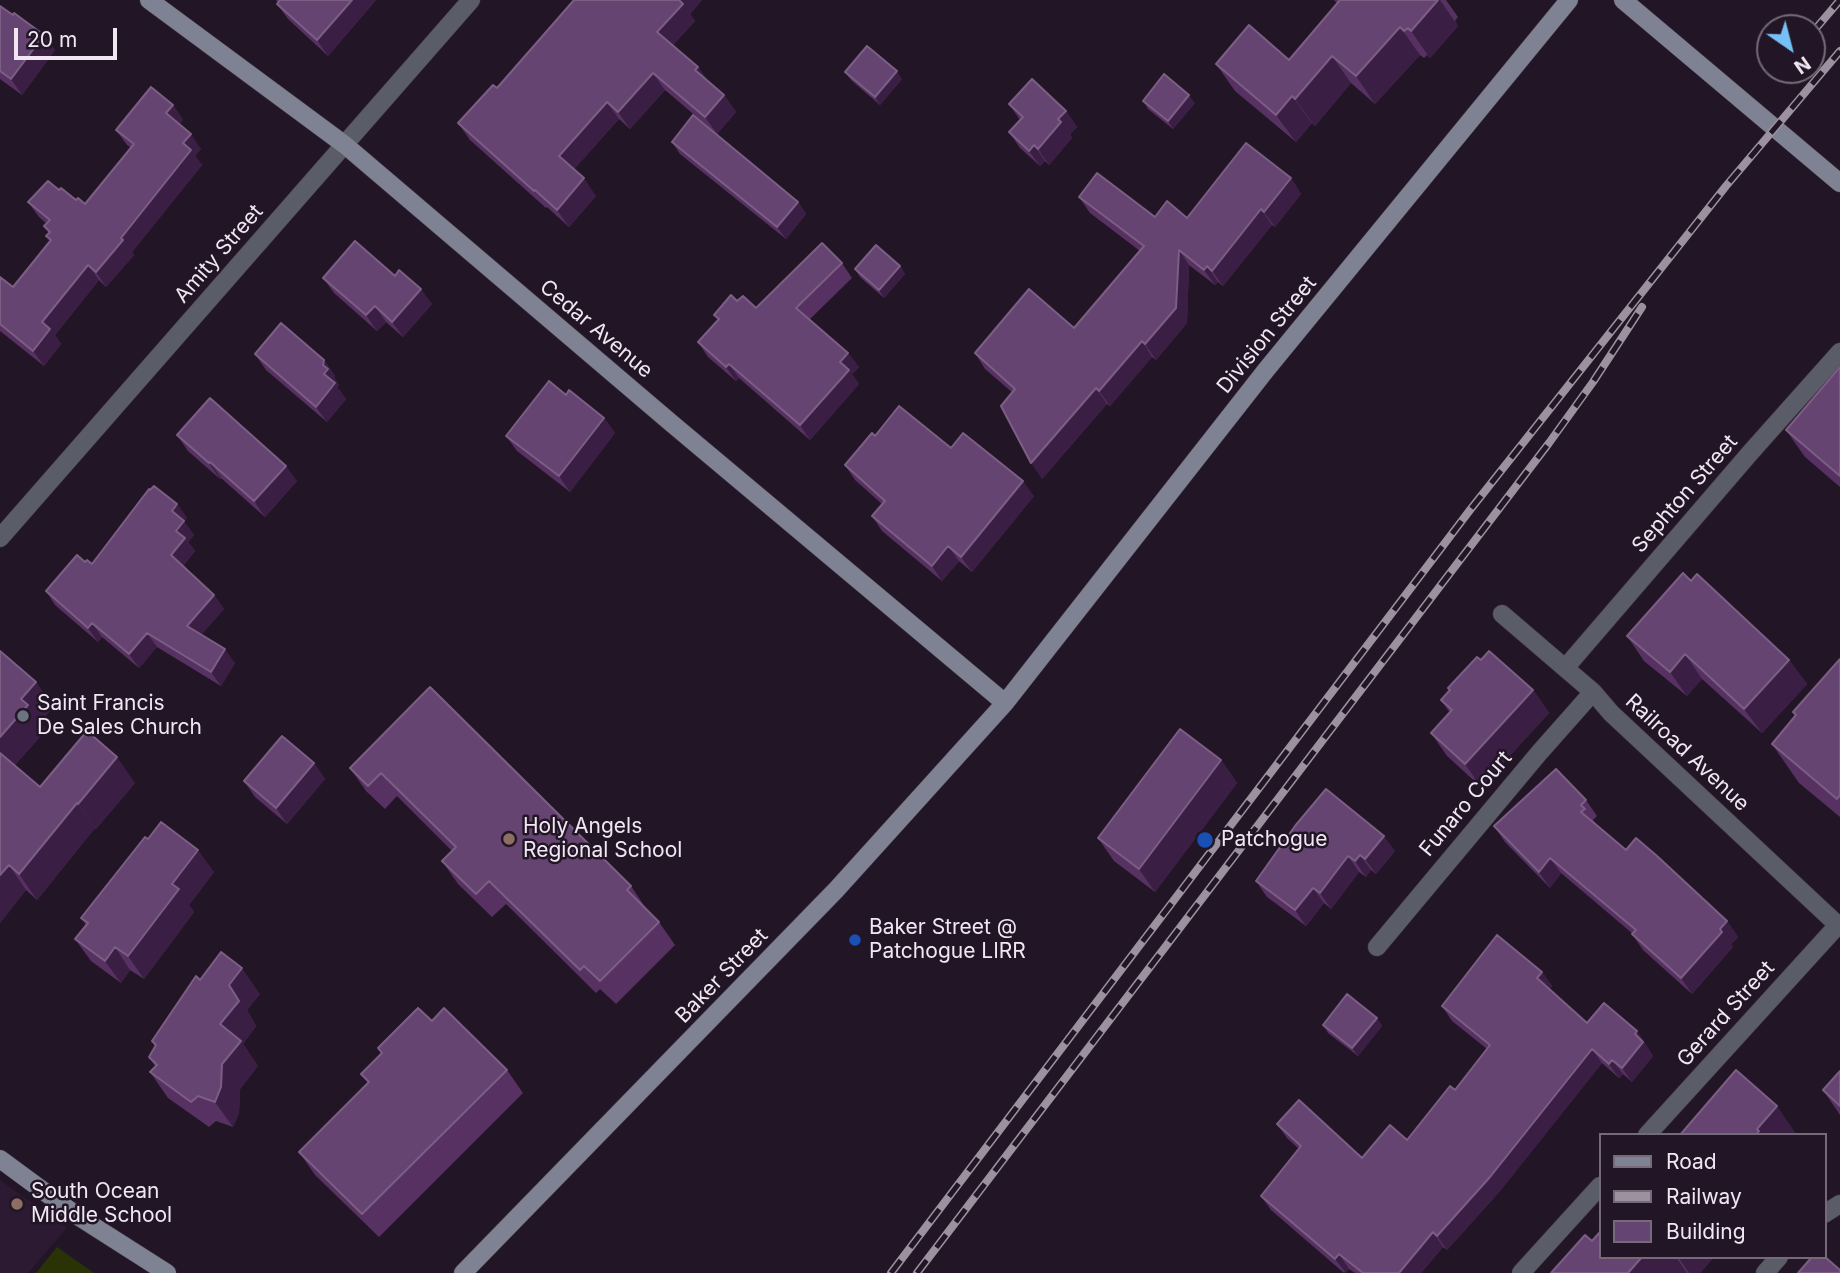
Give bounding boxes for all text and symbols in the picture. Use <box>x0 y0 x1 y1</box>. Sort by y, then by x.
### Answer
scale bar <box>18 14 121 58</box>
north arrow <box>1756 14 1826 84</box>
text: 20 m <box>27 27 77 52</box>
text: N <box>1790 51 1815 79</box>
street label: Amity Street <box>169 200 269 308</box>
street label: Division Street <box>1212 271 1322 399</box>
street label: Cedar Avenue <box>534 274 658 384</box>
street label: Sephton Street <box>1627 430 1743 558</box>
street label: Railroad Avenue <box>1620 689 1754 817</box>
place label: Saint Francis De Sales Church <box>37 691 202 741</box>
marker: Saint Francis De Sales Church <box>15 708 31 724</box>
street label: Funaro Court <box>1415 746 1517 862</box>
place label: Holy Angels Regional School <box>523 814 682 864</box>
place label: Patchogue <box>1221 827 1327 853</box>
marker: Patchogue <box>1195 830 1215 850</box>
marker: Holy Angels Regional School <box>501 831 517 847</box>
place label: Baker Street @ Patchogue LIRR <box>869 915 1026 965</box>
street label: Baker Street <box>671 923 773 1029</box>
marker: Baker Street @ Patchogue LIRR <box>847 932 863 948</box>
street label: Gerard Street <box>1672 956 1780 1072</box>
legend <box>1598 1133 1826 1259</box>
text: Road <box>1666 1149 1717 1174</box>
place label: South Ocean Middle School <box>31 1179 172 1229</box>
text: Railway <box>1666 1184 1742 1209</box>
marker: South Ocean Middle School <box>9 1196 25 1212</box>
text: Building <box>1666 1219 1746 1244</box>

